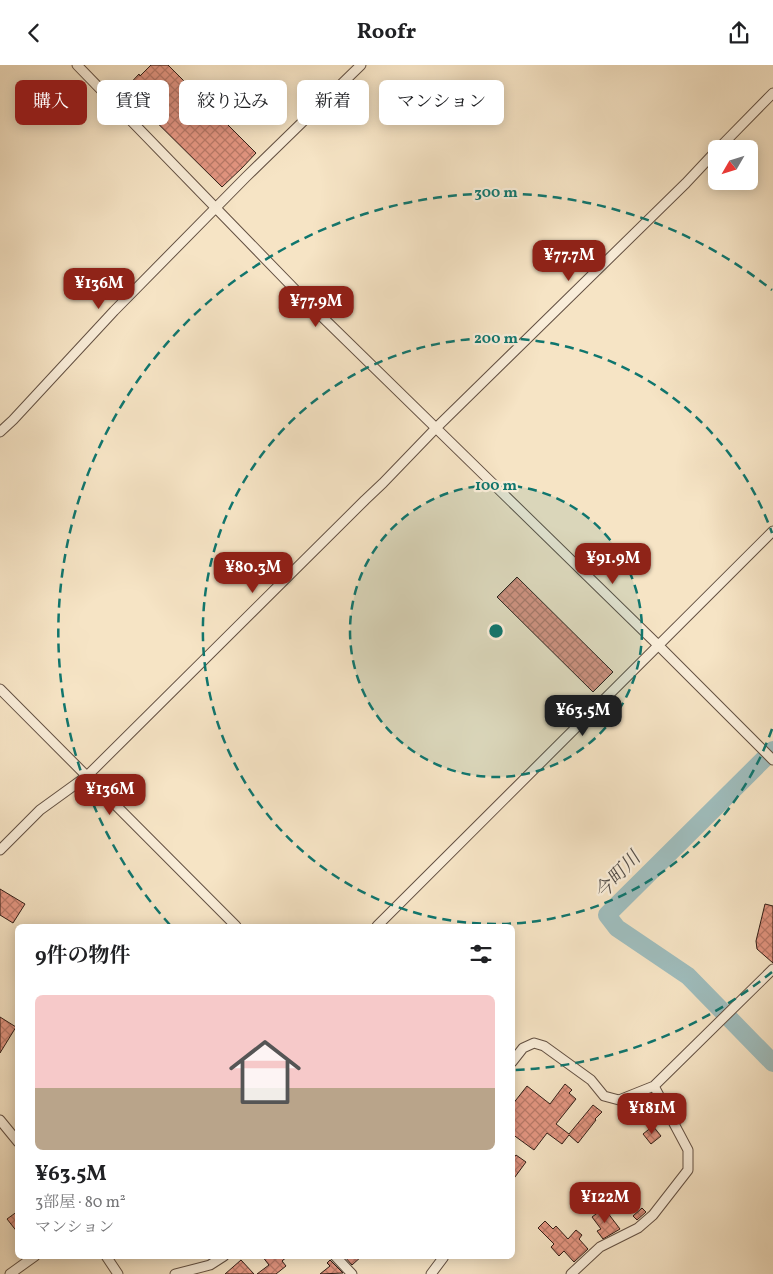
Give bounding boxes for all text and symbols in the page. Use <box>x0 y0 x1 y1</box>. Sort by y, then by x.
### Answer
text: Roofr <box>357 17 416 48</box>
icon: back <box>20 19 48 47</box>
icon: share <box>725 19 753 47</box>
chip: 購入 <box>15 80 87 125</box>
chip: 賃貸 <box>97 80 169 125</box>
chip: 絞り込み <box>179 80 287 125</box>
chip: 新着 <box>297 80 369 125</box>
chip: マンション <box>379 80 504 125</box>
north arrow <box>708 140 758 190</box>
map controls <box>708 140 758 190</box>
text: 300 m <box>474 183 518 204</box>
pin: ¥77.7M <box>528 239 610 282</box>
text: ¥77.7M <box>544 245 594 267</box>
pin: ¥136M <box>64 267 134 310</box>
text: ¥136M <box>75 273 123 295</box>
pin: ¥77.9M <box>275 285 357 328</box>
text: ¥77.9M <box>290 291 342 313</box>
text: 200 m <box>474 329 518 350</box>
text: 100 m <box>475 476 518 497</box>
pin: ¥91.9M <box>572 543 654 585</box>
text: ¥91.9M <box>586 548 640 570</box>
pin: ¥80.3M <box>212 551 294 594</box>
text: ¥80.3M <box>225 557 281 579</box>
centre of rings <box>487 622 505 640</box>
pin: ¥63.5M <box>542 695 624 737</box>
text: ¥63.5M <box>556 700 610 722</box>
pin: ¥136M <box>75 773 145 816</box>
text: ¥136M <box>86 779 134 801</box>
water label: 今町川 <box>589 845 648 906</box>
icon: filters <box>467 940 495 968</box>
text: 9件の物件 <box>35 942 131 971</box>
icon: home <box>220 1027 310 1117</box>
pin: ¥181M <box>617 1093 687 1135</box>
text: ¥181M <box>628 1098 676 1120</box>
text: ¥63.5M <box>35 1160 107 1189</box>
pin: ¥122M <box>570 1181 640 1224</box>
text: ¥122M <box>581 1187 629 1209</box>
text: 3部屋 · 80 m² <box>35 1192 126 1214</box>
text: マンション <box>35 1217 114 1239</box>

